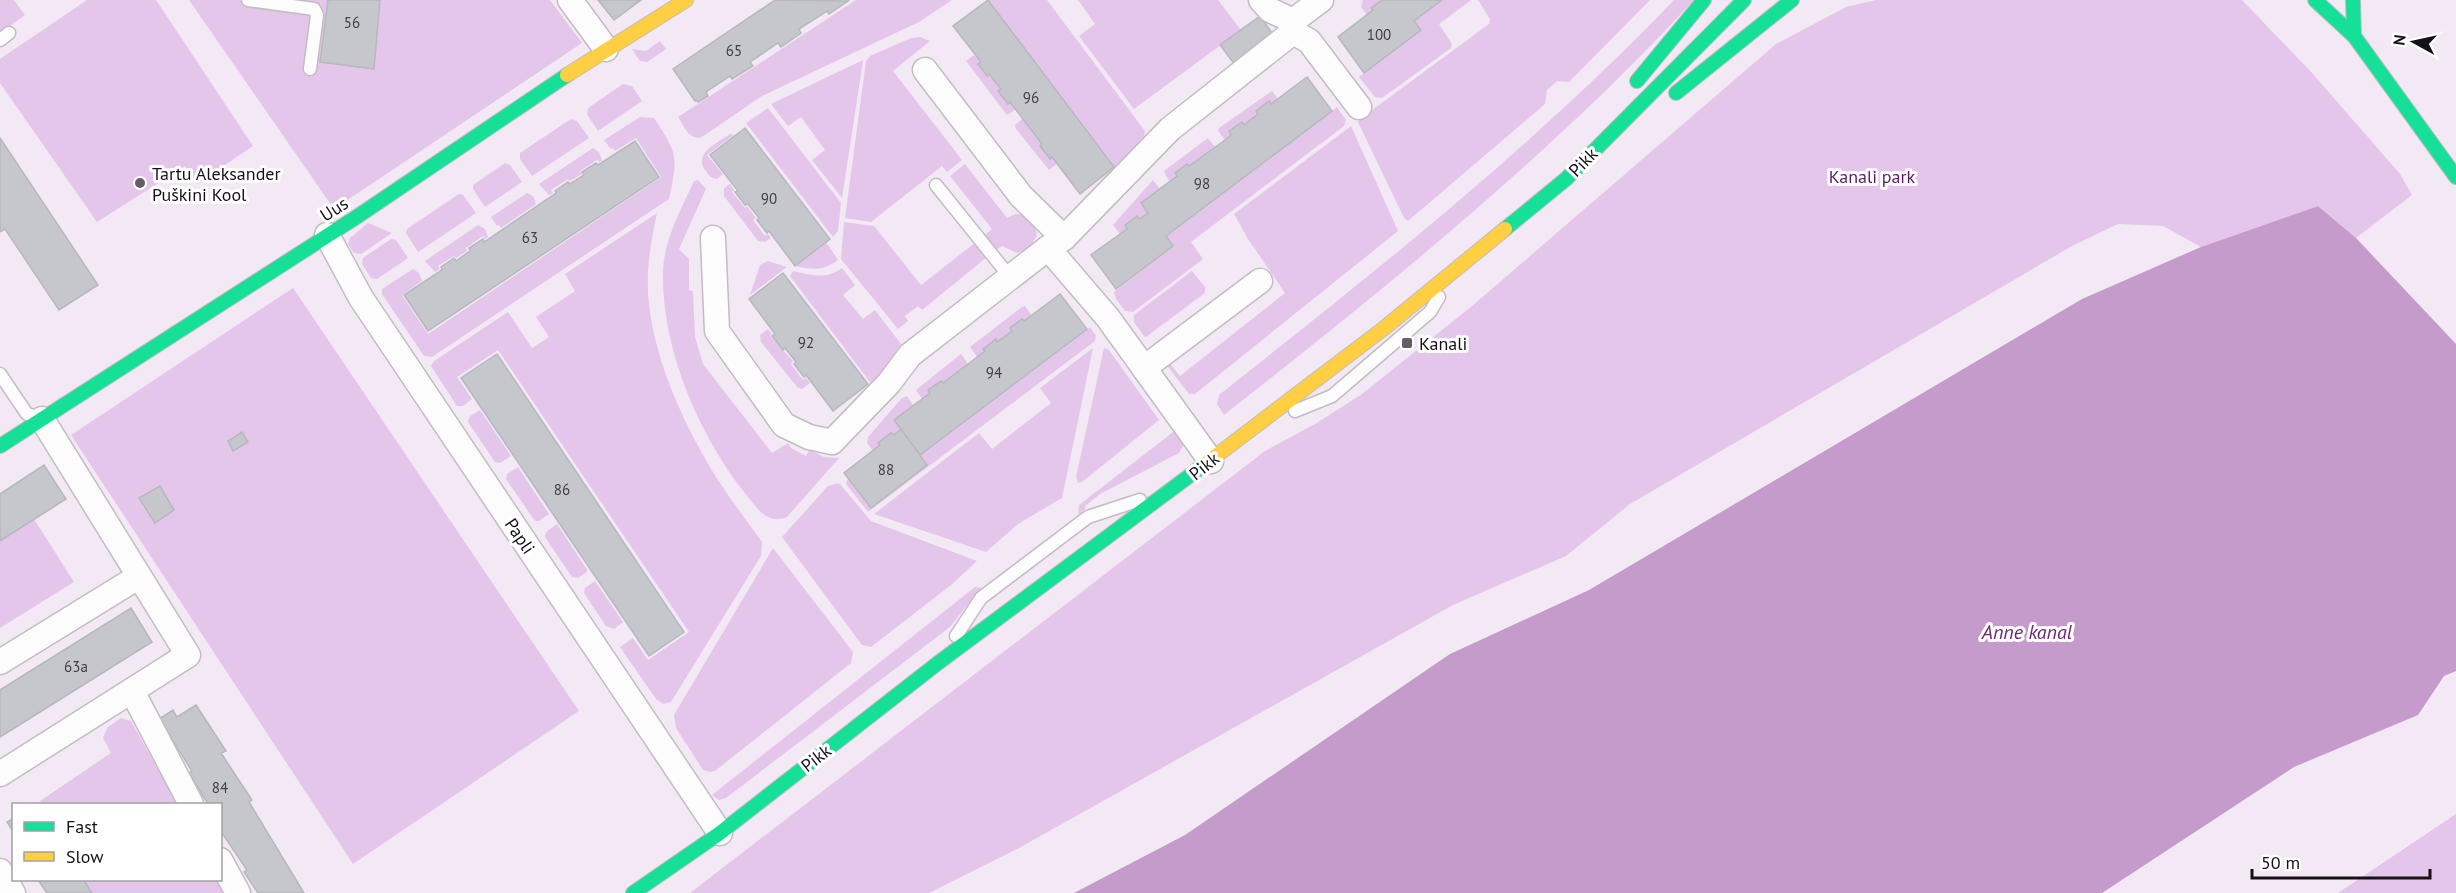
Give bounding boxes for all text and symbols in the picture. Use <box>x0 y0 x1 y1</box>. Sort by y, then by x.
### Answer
north arrow <box>2384 12 2444 72</box>
house number: 56 <box>344 13 360 32</box>
house number: 100 <box>1367 25 1391 44</box>
text: N <box>2389 33 2410 47</box>
house number: 65 <box>726 41 742 60</box>
house number: 96 <box>1023 88 1039 107</box>
street label: Pikk <box>1564 142 1603 182</box>
place label: Tartu Aleksander Puškini Kool <box>152 162 281 206</box>
park label: Kanali park <box>1829 165 1916 188</box>
house number: 98 <box>1194 174 1210 193</box>
marker: Tartu Aleksander Puškini Kool <box>133 176 147 190</box>
house number: 90 <box>761 189 777 208</box>
street label: Uus <box>316 191 352 227</box>
house number: 63 <box>522 228 538 247</box>
place label: Kanali <box>1419 332 1467 355</box>
house number: 92 <box>798 333 814 352</box>
marker: Kanali <box>1400 336 1414 350</box>
house number: 94 <box>986 363 1002 382</box>
street label: Pikk <box>1184 447 1224 485</box>
house number: 88 <box>878 460 894 479</box>
house number: 86 <box>554 480 570 499</box>
street label: Papli <box>500 514 540 558</box>
water label: Anne kanal <box>1981 619 2073 645</box>
house number: 63a <box>64 657 88 676</box>
street label: Pikk <box>796 739 836 777</box>
house number: 84 <box>212 778 228 797</box>
legend <box>12 803 222 881</box>
text: Fast <box>66 815 98 838</box>
scale bar <box>2252 842 2430 880</box>
text: Slow <box>66 845 104 868</box>
text: 50 m <box>2261 851 2300 874</box>

